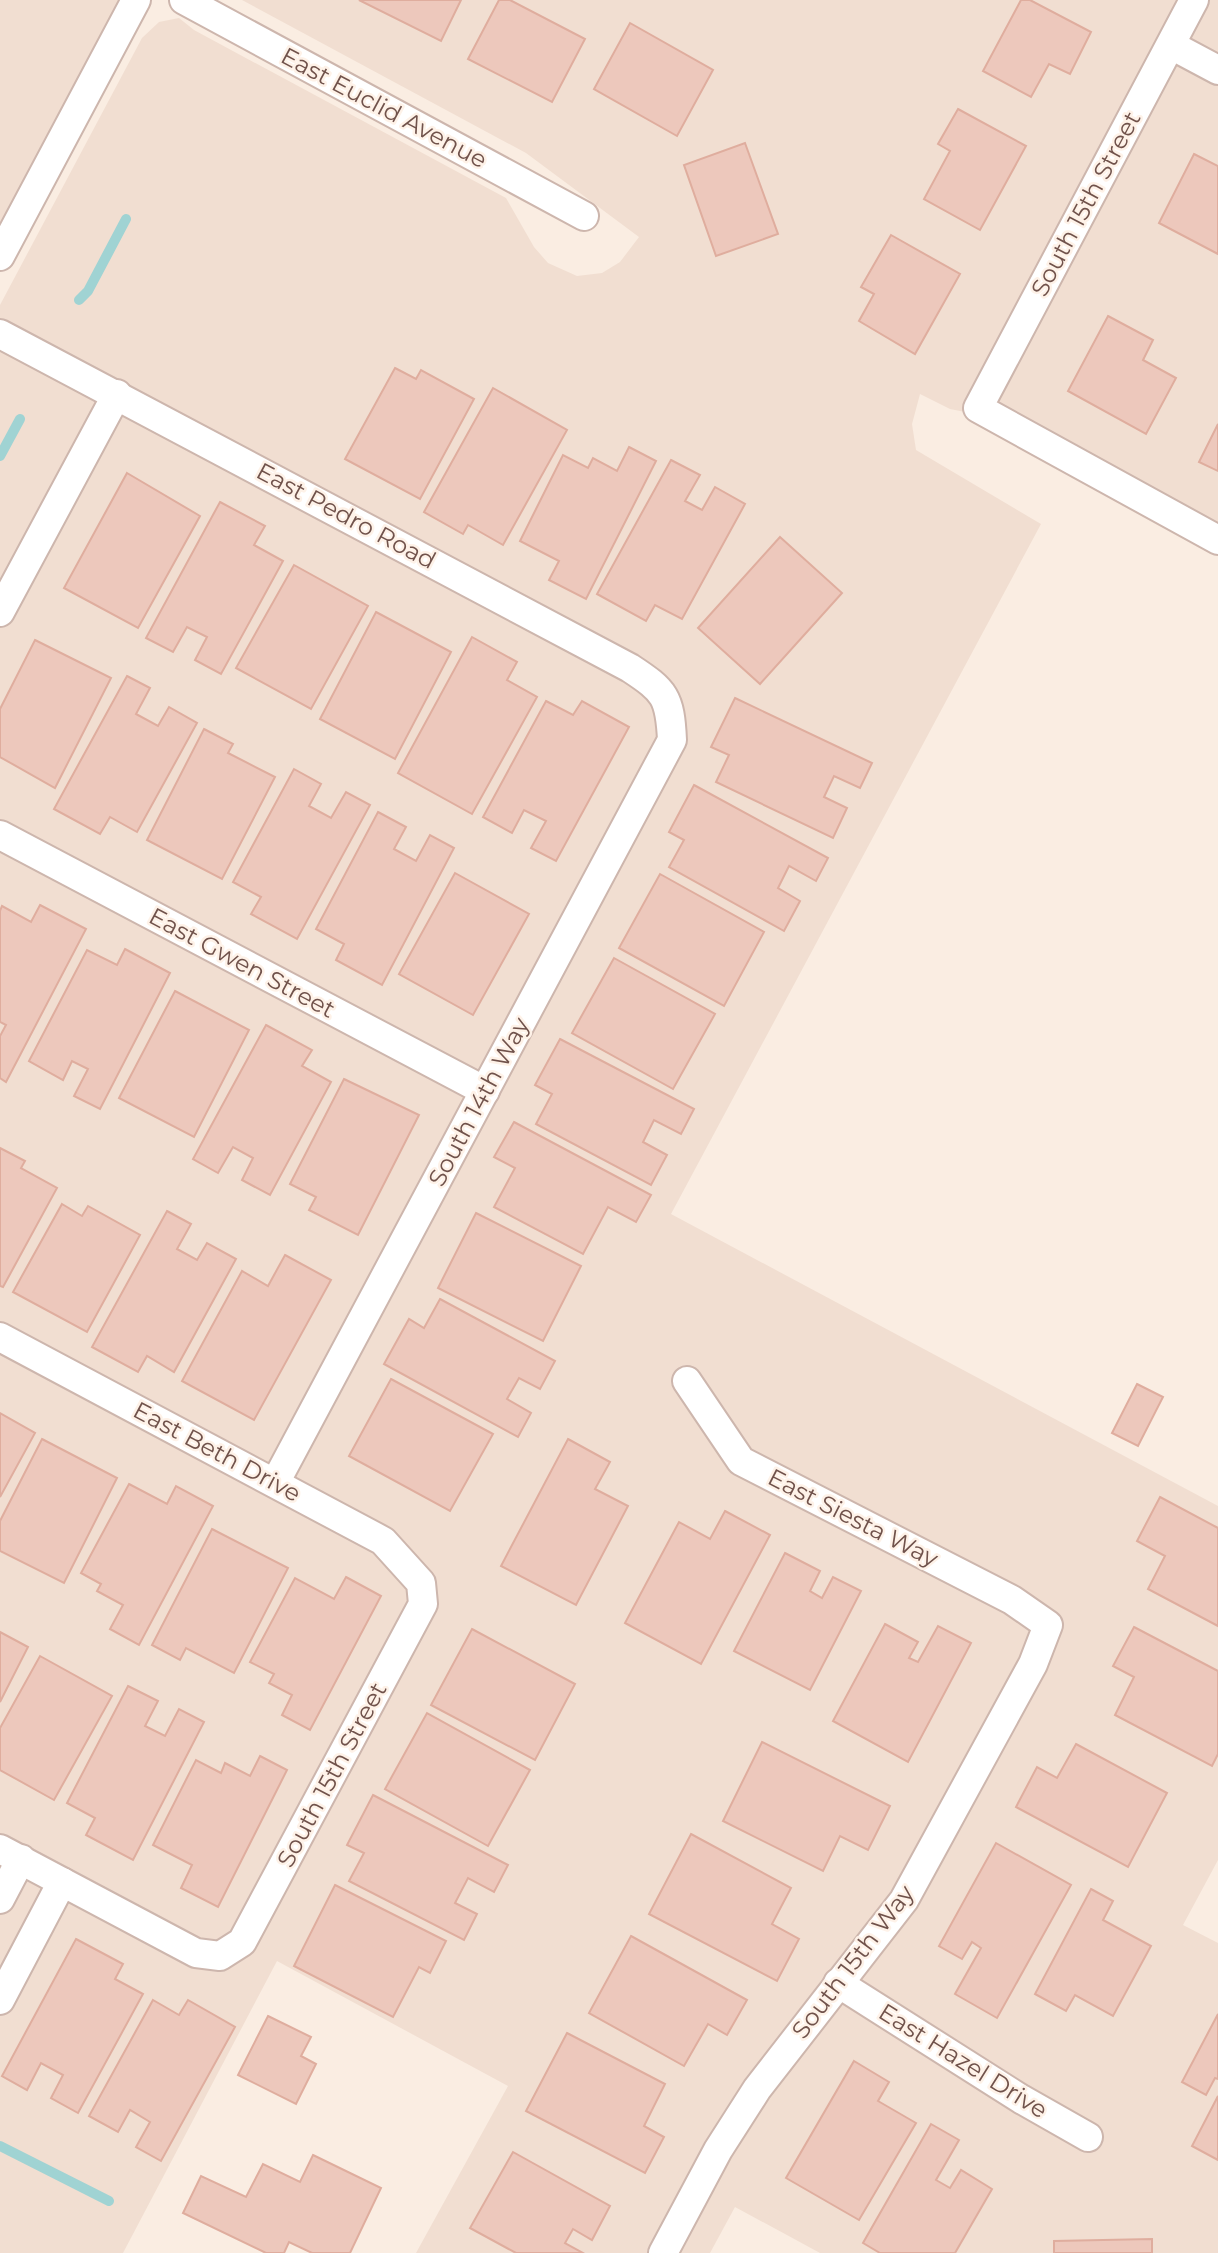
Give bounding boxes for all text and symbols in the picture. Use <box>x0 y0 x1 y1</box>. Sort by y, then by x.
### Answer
street label: East Euclid Avenue <box>276 41 492 174</box>
street label: South 15th Street <box>1025 106 1147 301</box>
street label: East Pedro Road <box>252 456 441 575</box>
street label: East Gwen Street <box>144 901 340 1024</box>
street label: South 14th Way <box>422 1012 535 1191</box>
street label: East Beth Drive <box>129 1395 306 1508</box>
street label: East Siesta Way <box>763 1462 943 1573</box>
street label: South 15th Street <box>271 1677 393 1872</box>
street label: South 15th Way <box>785 1879 920 2044</box>
street label: East Hazel Drive <box>873 1997 1053 2124</box>

